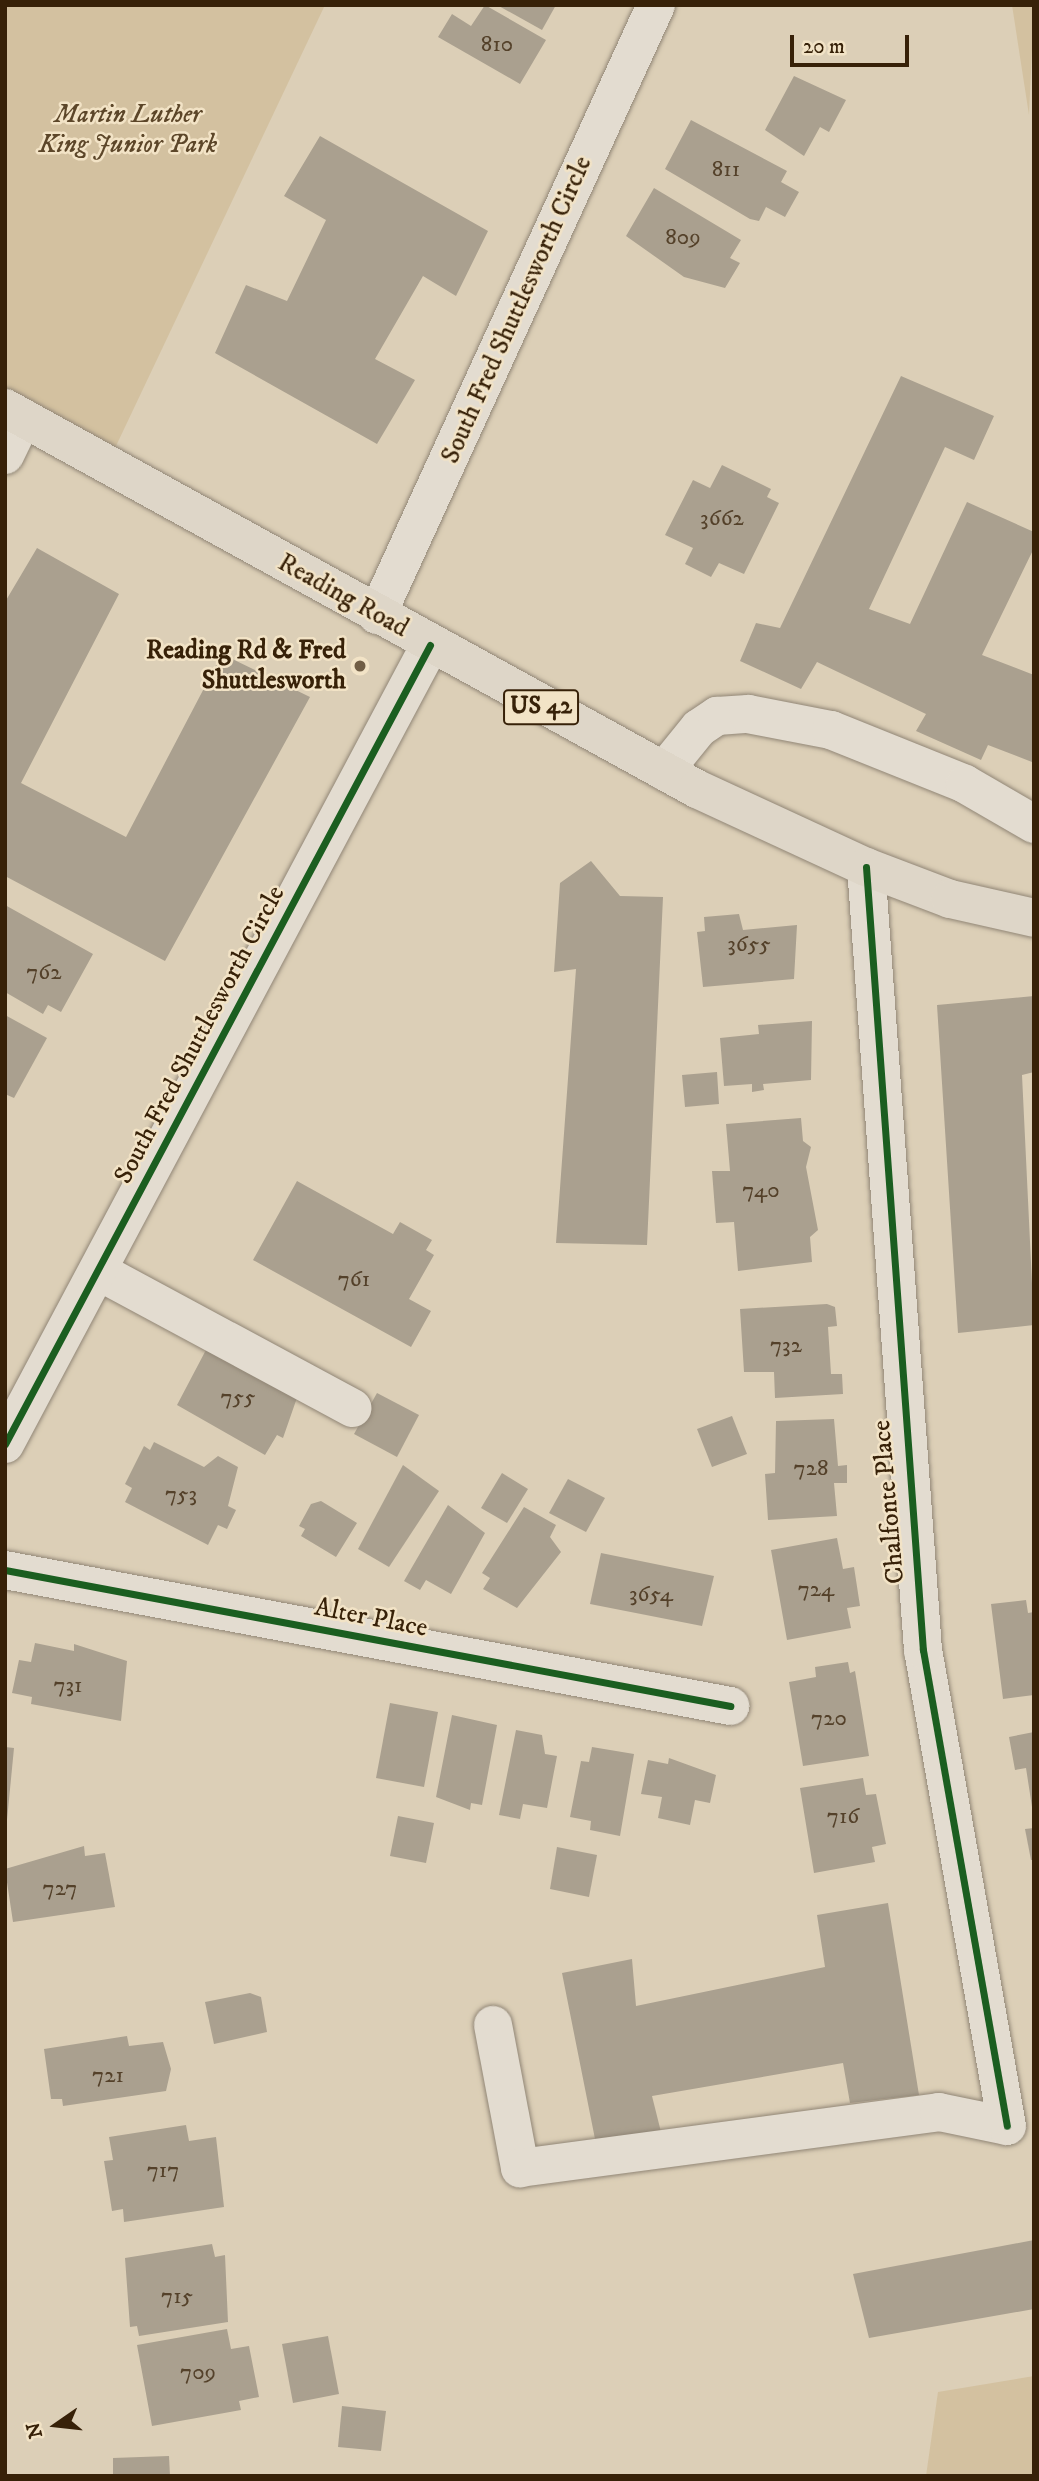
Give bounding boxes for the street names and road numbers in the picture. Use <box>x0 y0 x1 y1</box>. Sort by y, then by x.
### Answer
street label: South Fred Shuttlesworth Circle <box>435 152 599 468</box>
street label: Reading Road <box>272 547 414 645</box>
road number: US 42 <box>503 686 580 728</box>
street label: South Fred Shuttlesworth Circle <box>108 881 292 1189</box>
street label: Chalfonte Place <box>866 1419 912 1585</box>
street label: Alter Place <box>312 1592 430 1644</box>

